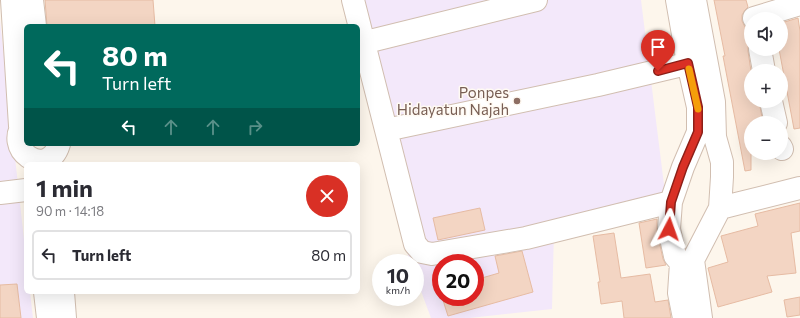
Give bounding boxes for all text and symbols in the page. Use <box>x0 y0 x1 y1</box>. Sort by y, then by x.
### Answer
map controls <box>744 12 788 160</box>
button: sound <box>744 12 788 56</box>
pin <box>641 30 675 71</box>
icon: arrive <box>647 36 669 58</box>
text: 80 m <box>102 38 168 72</box>
icon: left <box>36 40 88 92</box>
button: + <box>744 64 788 108</box>
text: Turn left <box>102 72 171 94</box>
place label: Ponpes Hidayatun Najah <box>397 83 509 118</box>
marker: Ponpes Hidayatun Najah <box>512 96 522 106</box>
icon: left <box>118 116 140 138</box>
icon: ahead <box>160 116 182 138</box>
icon: ahead <box>202 116 224 138</box>
icon: right <box>244 116 266 138</box>
button: − <box>744 116 788 160</box>
text: 1 min <box>36 173 93 202</box>
button: close <box>306 175 348 217</box>
text: 90 m · 14:18 <box>36 203 104 219</box>
position arrow <box>648 208 690 250</box>
icon: left <box>38 244 60 266</box>
text: Turn left <box>72 246 131 264</box>
text: 80 m <box>311 246 346 264</box>
speed limit sign: 20 <box>432 254 484 306</box>
text: 10 <box>387 263 409 287</box>
text: km/h <box>386 284 410 296</box>

